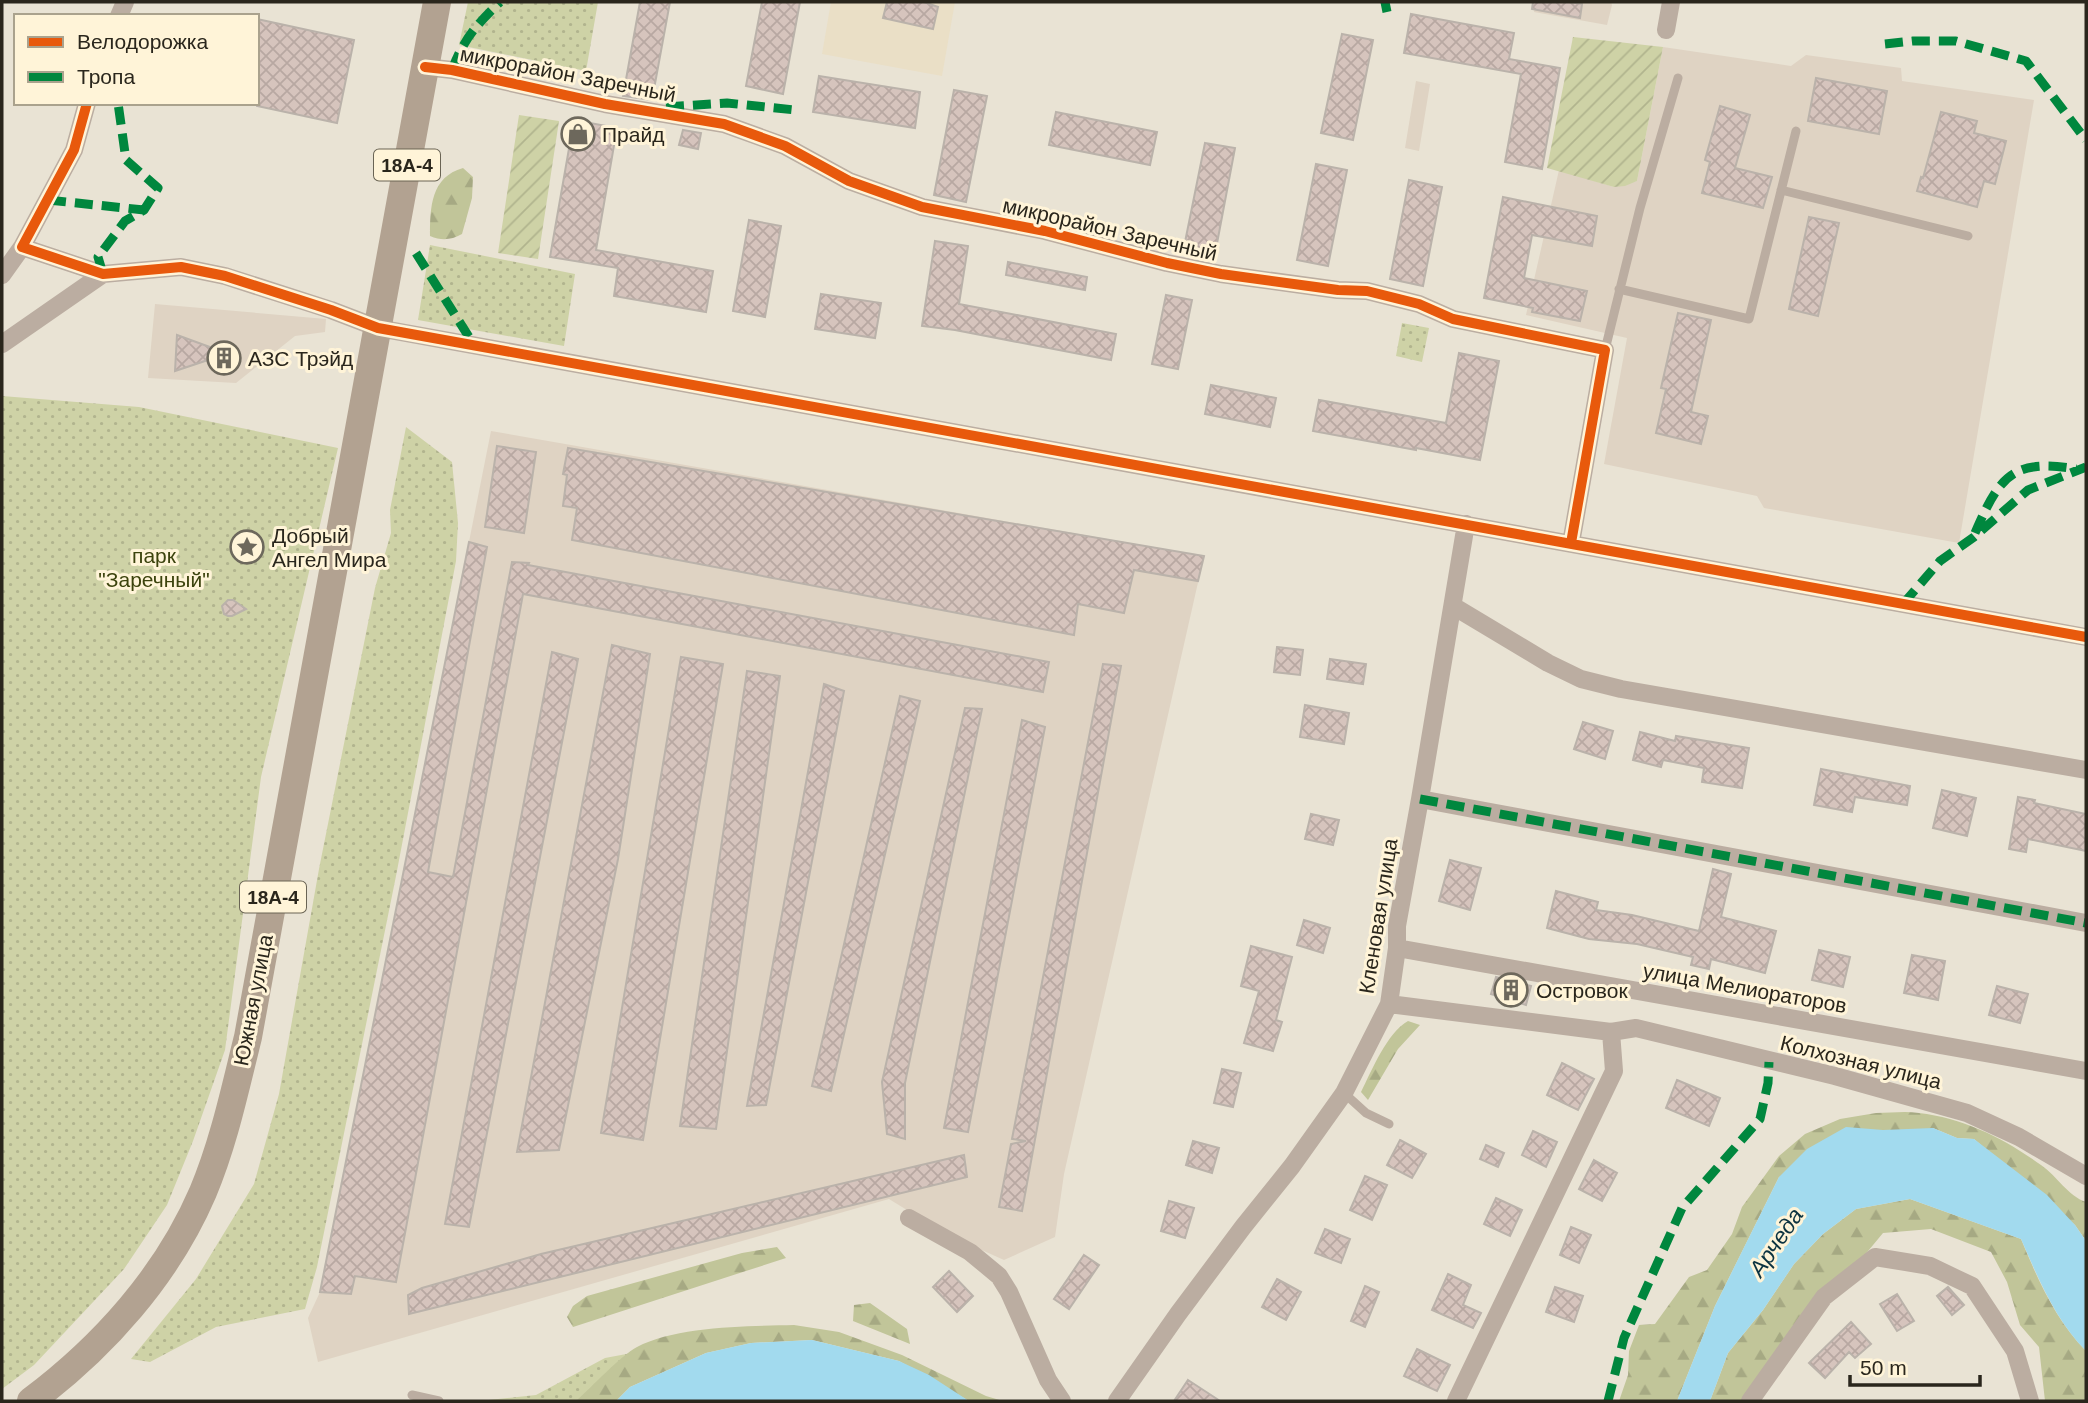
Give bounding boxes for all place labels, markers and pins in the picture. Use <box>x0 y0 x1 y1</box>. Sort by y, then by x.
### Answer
shop icon: Прайд <box>559 115 597 153</box>
place label: Прайд <box>602 123 664 146</box>
building icon: АЗС Трэйд <box>205 339 243 377</box>
place label: АЗС Трэйд <box>248 347 353 370</box>
place label: Добрый Ангел Мира <box>272 524 387 571</box>
place icon: Добрый Ангел Мира <box>228 528 266 566</box>
building icon: Островок <box>1492 971 1530 1009</box>
place label: Островок <box>1536 979 1628 1002</box>

